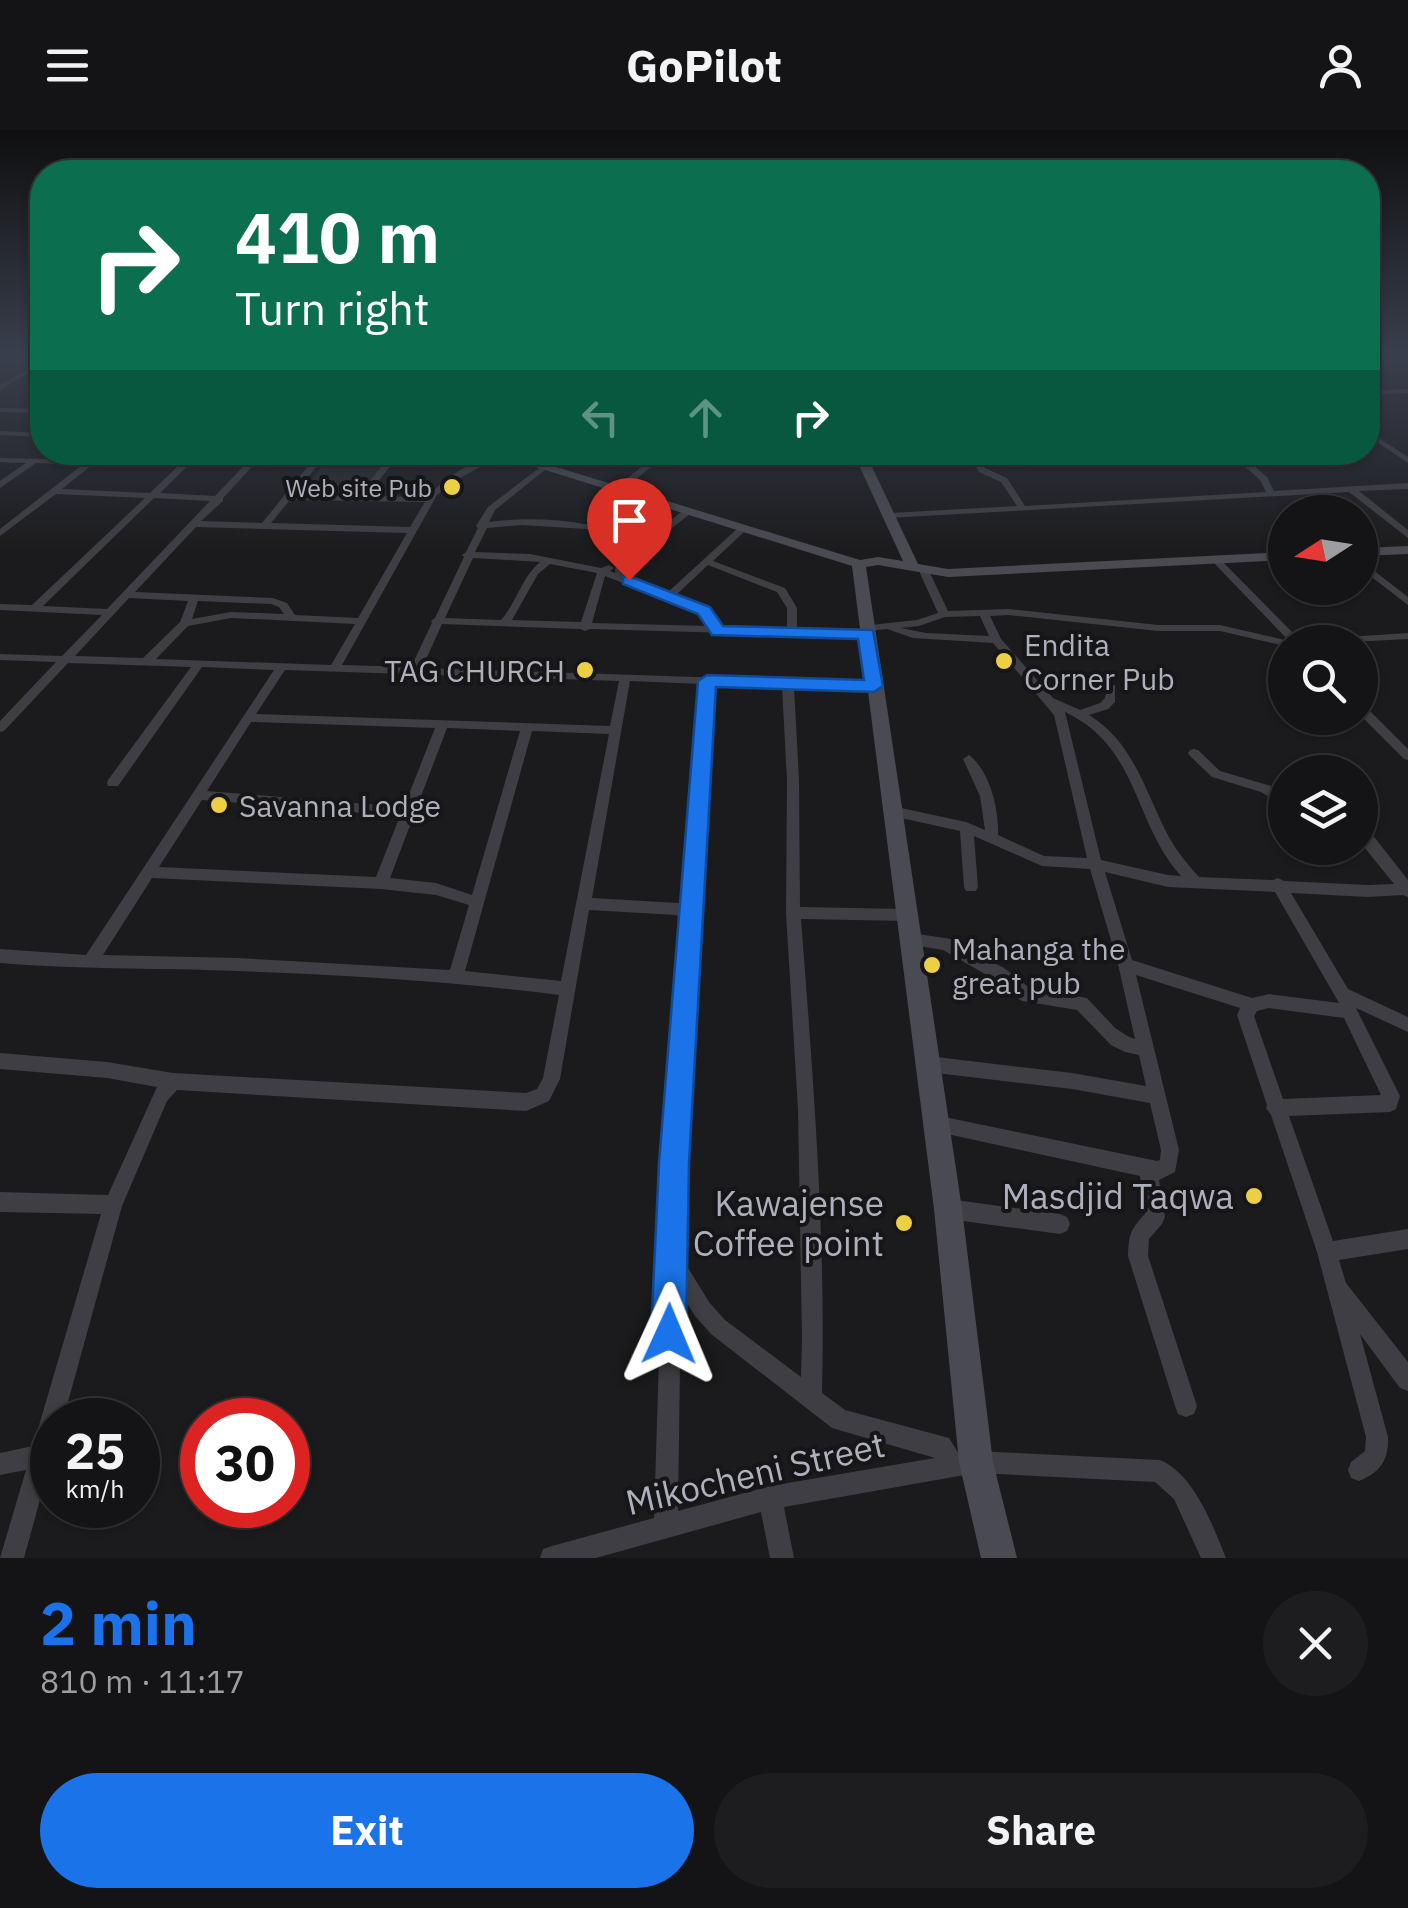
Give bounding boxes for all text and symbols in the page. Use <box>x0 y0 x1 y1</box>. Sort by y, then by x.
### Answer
text: GoPilot <box>626 36 782 94</box>
icon: menu <box>40 38 95 93</box>
icon: person <box>1313 38 1368 93</box>
text: 410 m <box>235 191 440 282</box>
icon: right <box>70 200 200 330</box>
text: Turn right <box>235 279 430 337</box>
icon: left <box>573 390 628 445</box>
icon: ahead <box>678 390 733 445</box>
icon: right <box>783 390 838 445</box>
place label: Web site Pub <box>285 471 432 504</box>
marker: Web site Pub <box>441 476 463 498</box>
pin <box>587 478 672 581</box>
icon: arrive <box>602 493 657 548</box>
north arrow <box>1268 495 1378 605</box>
map controls <box>1268 495 1378 865</box>
place label: Endita Corner Pub <box>1024 625 1175 698</box>
button: search <box>1268 625 1378 735</box>
marker: Endita Corner Pub <box>993 650 1015 672</box>
place label: TAG CHURCH <box>384 651 565 690</box>
marker: TAG CHURCH <box>574 659 596 681</box>
button: layers <box>1268 755 1378 865</box>
place label: Savanna Lodge <box>239 786 441 825</box>
marker: Savanna Lodge <box>208 794 230 816</box>
place label: Mahanga the great pub <box>952 929 1125 1002</box>
marker: Mahanga the great pub <box>921 954 943 976</box>
place label: Masdjid Taqwa <box>1002 1173 1234 1219</box>
place label: Kawajense Coffee point <box>693 1180 884 1266</box>
marker: Masdjid Taqwa <box>1243 1185 1265 1207</box>
marker: Kawajense Coffee point <box>893 1212 915 1234</box>
position arrow <box>617 1282 721 1386</box>
speed limit sign: 30 <box>180 1398 310 1528</box>
text: 25 <box>65 1418 125 1483</box>
street label: Mikocheni Street <box>621 1421 889 1525</box>
text: km/h <box>66 1472 124 1505</box>
text: 2 min <box>40 1583 197 1662</box>
button: close <box>1263 1591 1368 1696</box>
text: 810 m · 11:17 <box>40 1660 245 1702</box>
button: Exit <box>40 1773 694 1888</box>
button: Share <box>714 1773 1368 1888</box>

